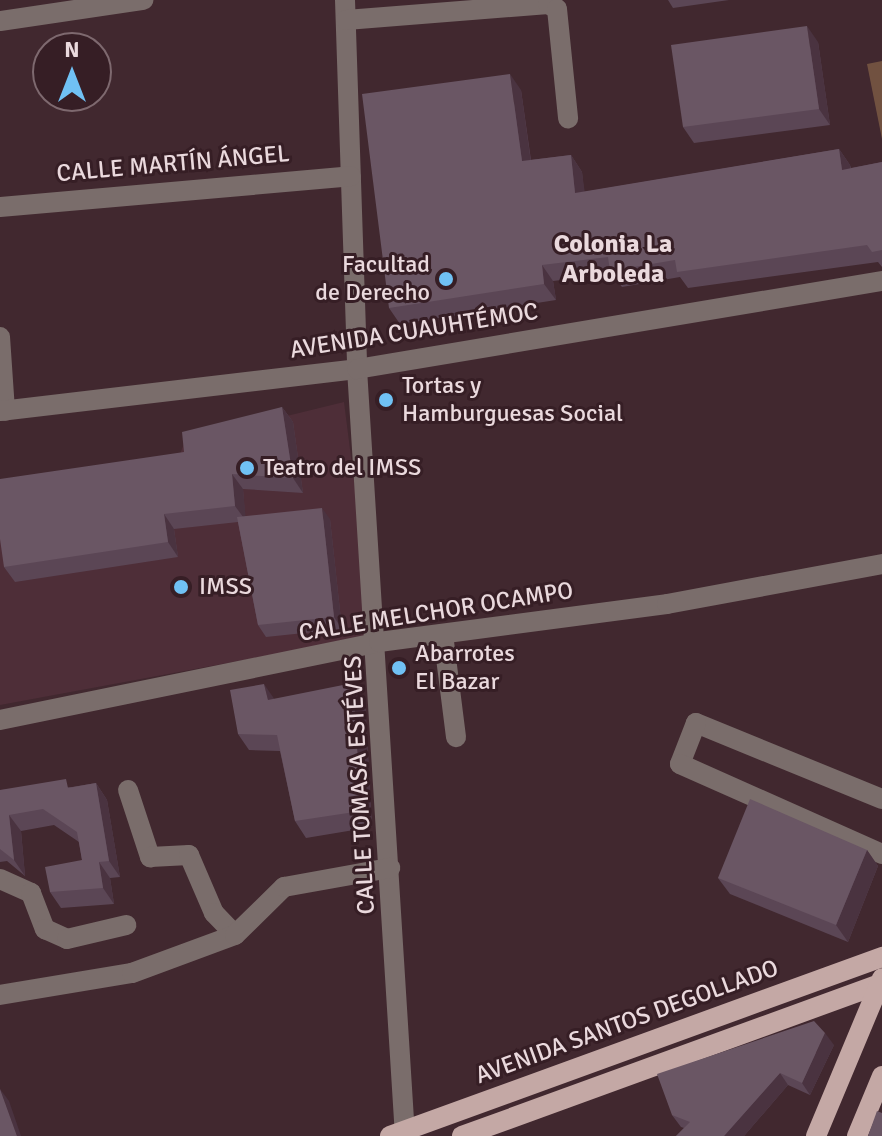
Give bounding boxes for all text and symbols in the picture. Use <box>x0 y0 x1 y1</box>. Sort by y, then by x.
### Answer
north arrow <box>32 32 112 112</box>
text: N <box>64 36 80 63</box>
street label: CALLE MARTÍN ÁNGEL <box>55 139 291 189</box>
district label: Colonia La Arboleda <box>554 229 672 290</box>
place label: Facultad de Derecho <box>315 251 430 307</box>
marker: Facultad de Derecho <box>437 270 455 288</box>
street label: AVENIDA CUAUHTÉMOC <box>288 297 540 365</box>
place label: Tortas y Hamburguesas Social <box>402 372 623 428</box>
marker: Tortas y Hamburguesas Social <box>377 391 395 409</box>
place label: Teatro del IMSS <box>263 454 421 482</box>
marker: Teatro del IMSS <box>238 459 256 477</box>
place label: IMSS <box>199 573 252 601</box>
marker: IMSS <box>170 576 192 598</box>
street label: CALLE MELCHOR OCAMPO <box>297 576 575 648</box>
place label: Abarrotes El Bazar <box>415 640 515 696</box>
street label: CALLE TOMASA ESTÉVES <box>339 655 381 915</box>
marker: Abarrotes El Bazar <box>390 659 408 677</box>
street label: AVENIDA SANTOS DEGOLLADO <box>472 954 782 1090</box>

